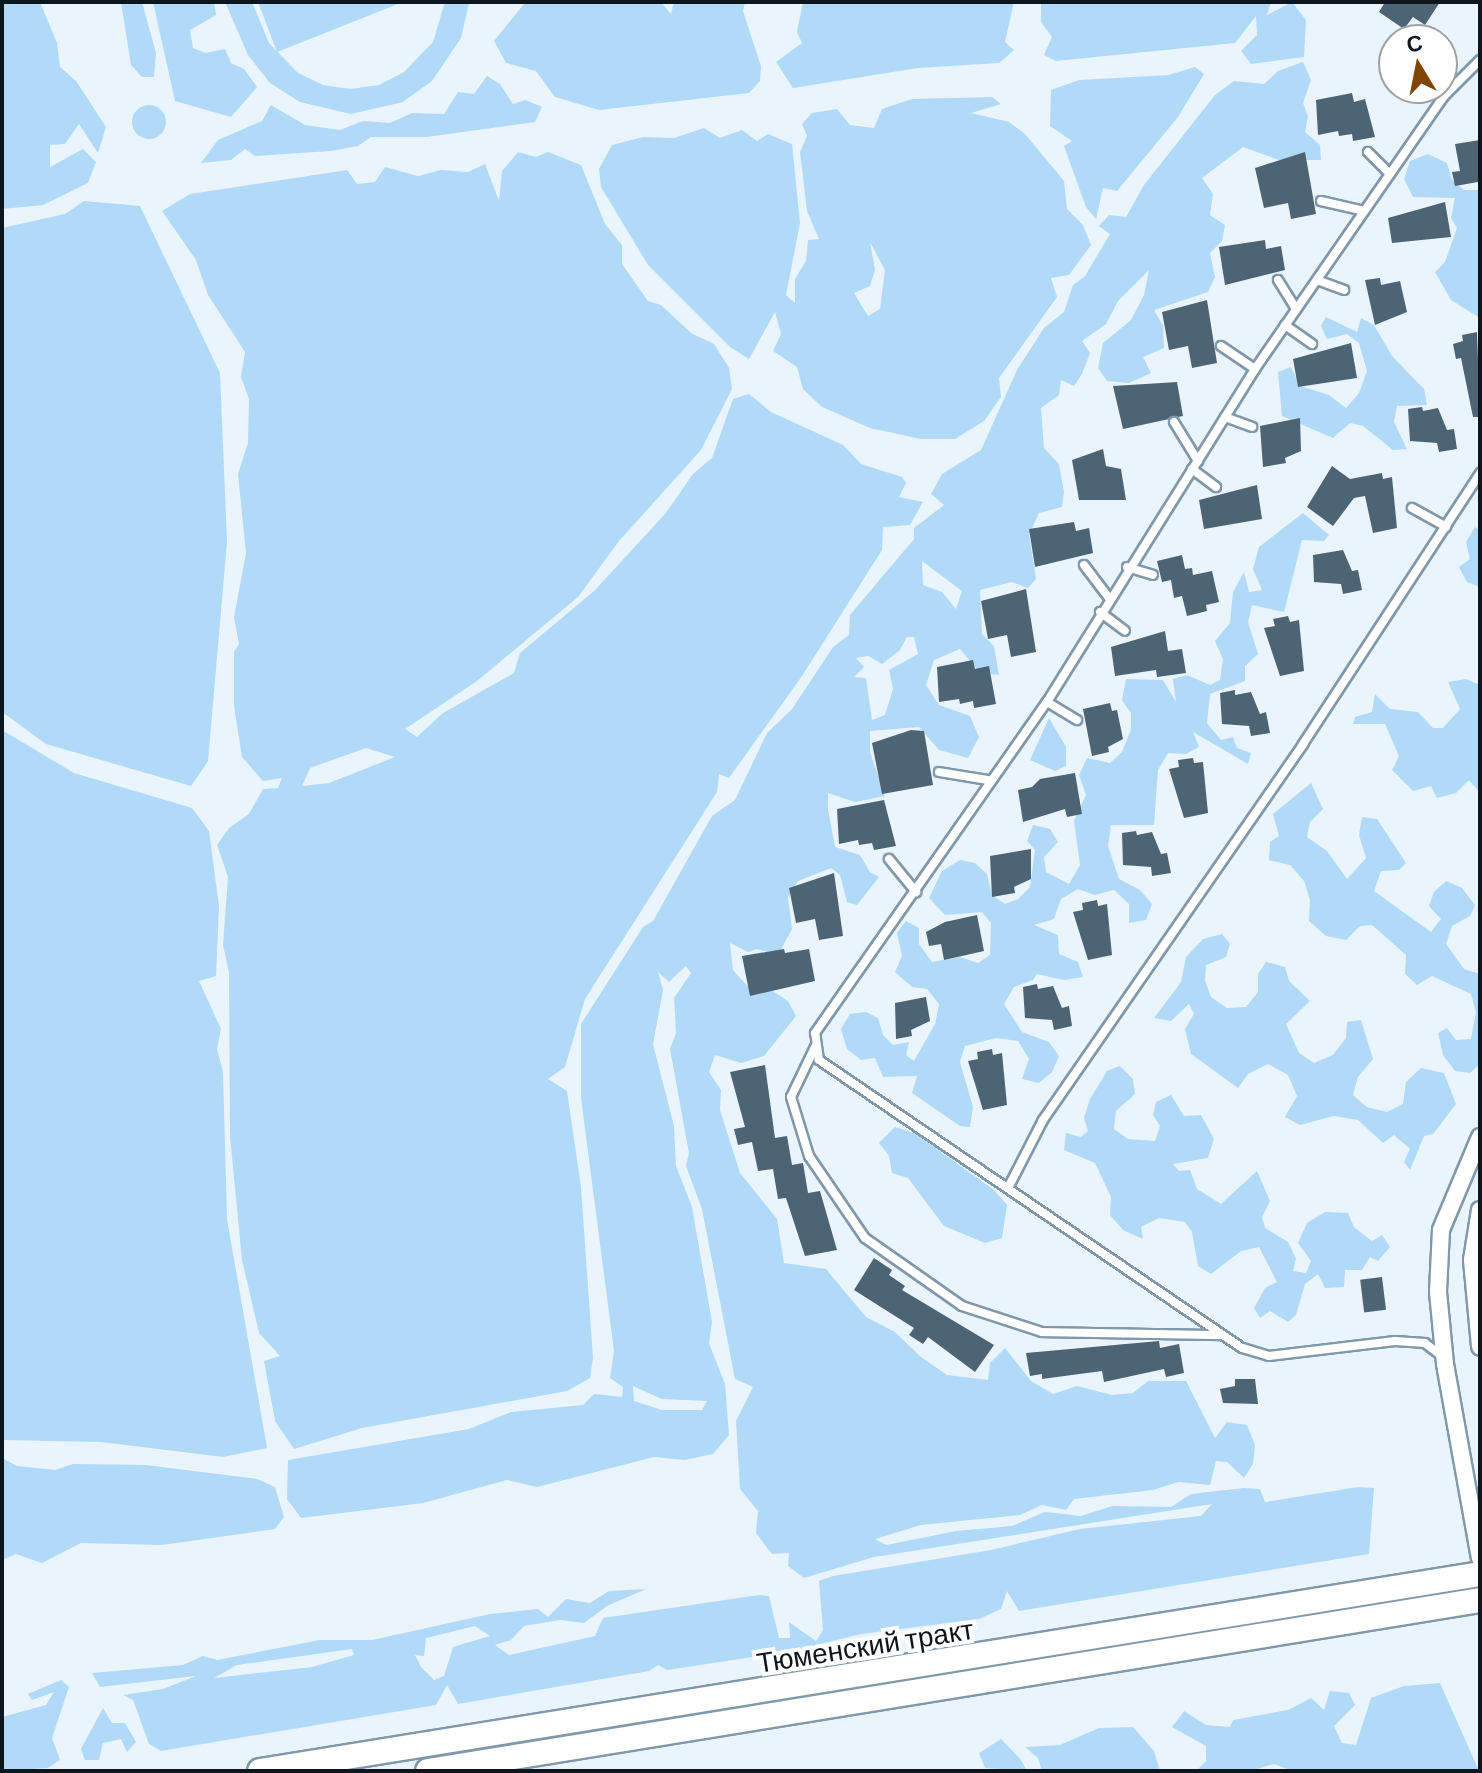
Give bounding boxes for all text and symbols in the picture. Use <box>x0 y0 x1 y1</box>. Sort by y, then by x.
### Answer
north arrow <box>1378 24 1458 104</box>
text: С <box>1404 28 1424 57</box>
street label: Тюменский тракт <box>754 1611 976 1679</box>

